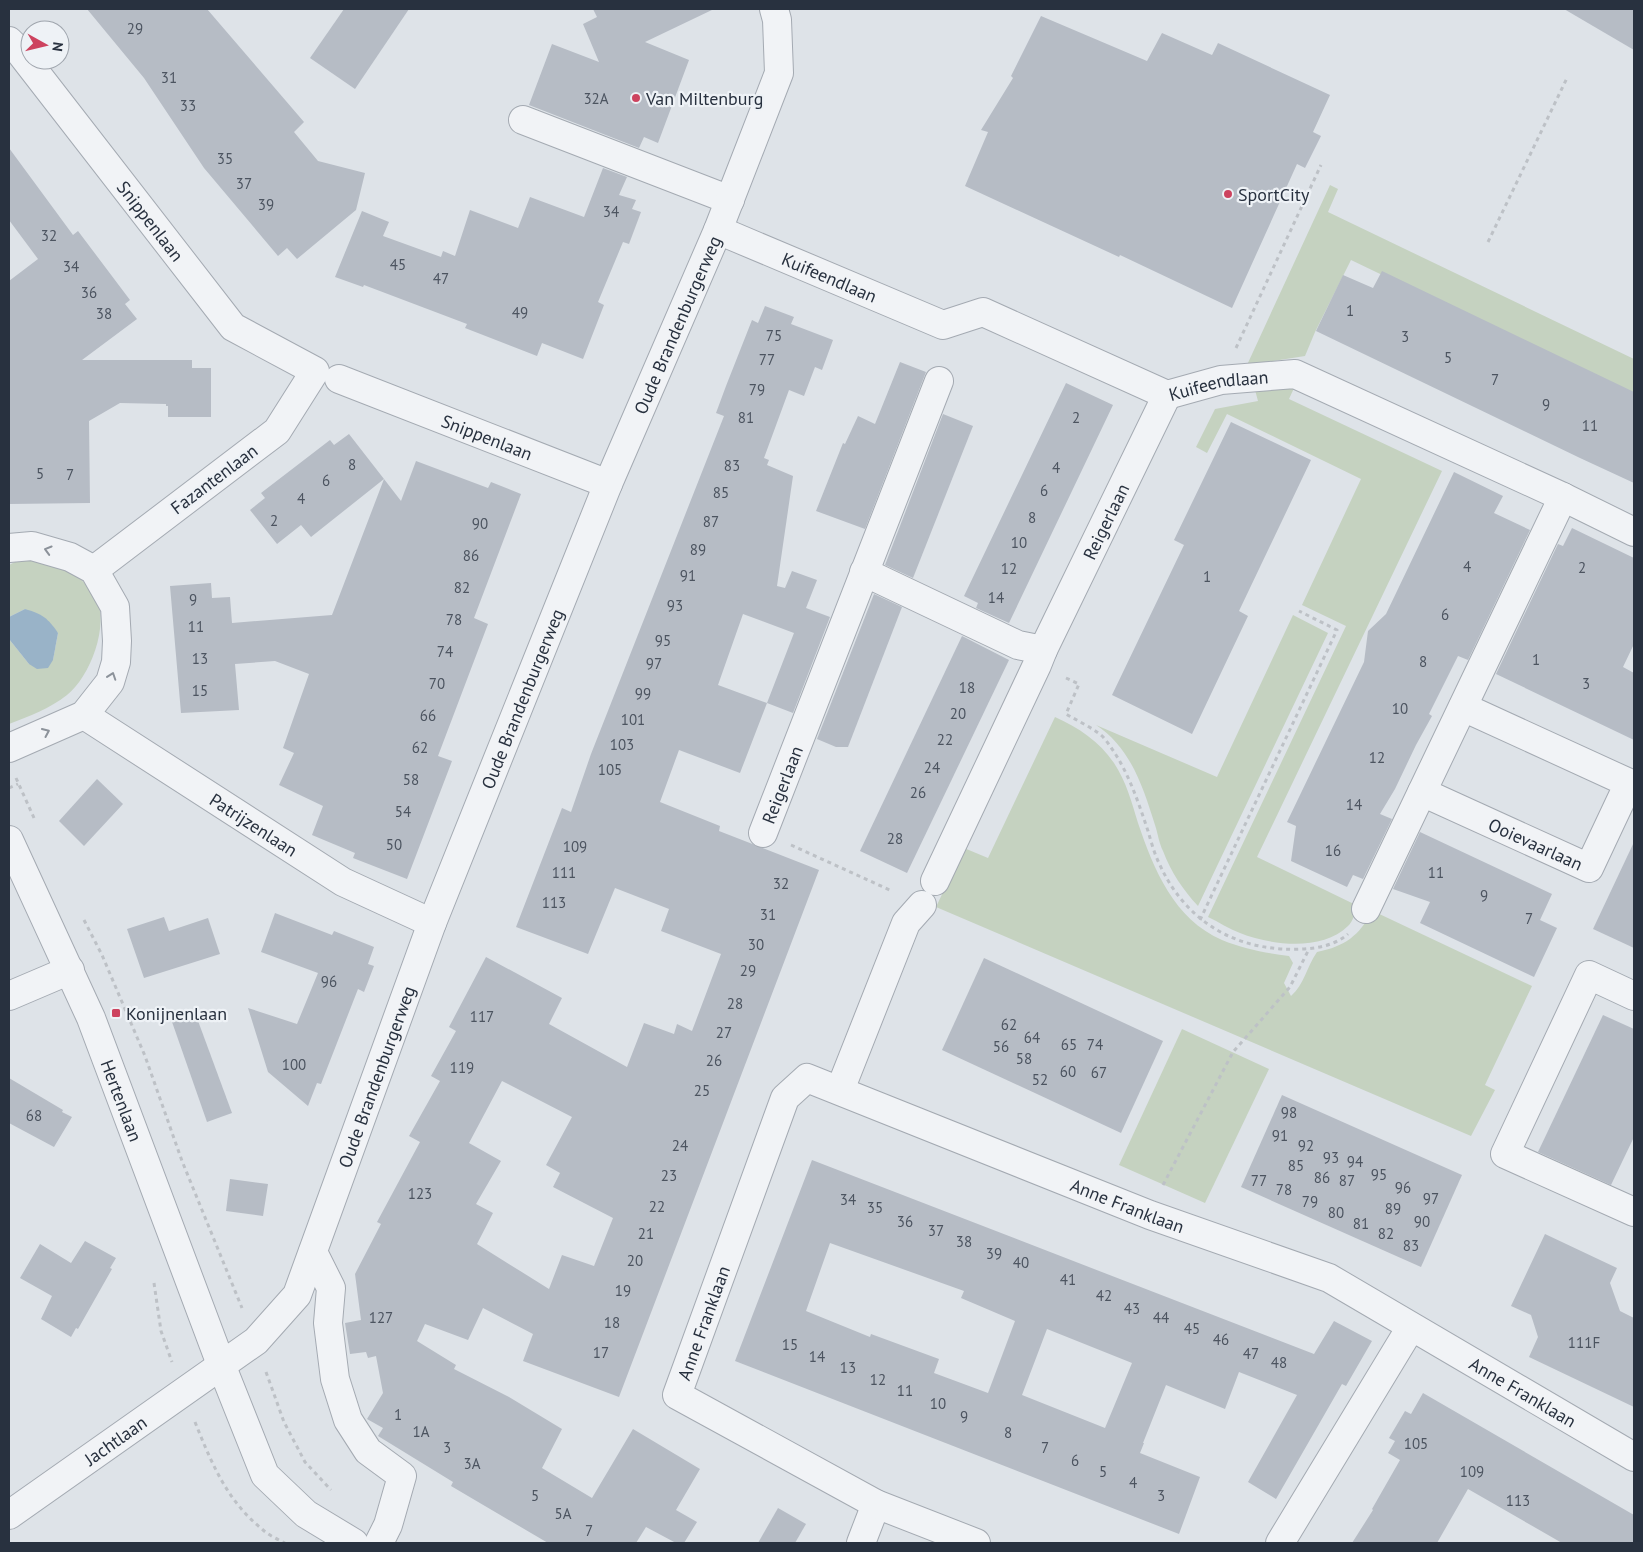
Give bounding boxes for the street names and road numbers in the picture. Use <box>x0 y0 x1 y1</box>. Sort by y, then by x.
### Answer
street label: Snippenlaan <box>112 176 189 266</box>
street label: Oude Brandenburgerweg <box>628 232 726 417</box>
street label: Kuifeendlaan <box>778 247 881 307</box>
street label: Kuifeendlaan <box>1166 365 1269 405</box>
street label: Snippenlaan <box>438 409 536 465</box>
street label: Fazantenlaan <box>166 439 262 519</box>
street label: Reigerlaan <box>1077 480 1134 563</box>
street label: Oude Brandenburgerweg <box>475 605 568 792</box>
street label: Reigerlaan <box>756 742 807 827</box>
street label: Patrijzenlaan <box>206 788 302 861</box>
street label: Ooievaarlaan <box>1485 812 1587 875</box>
street label: Oude Brandenburgerweg <box>333 983 420 1171</box>
street label: Hertenlaan <box>96 1056 148 1145</box>
street label: Anne Franklaan <box>1067 1173 1187 1238</box>
street label: Anne Franklaan <box>672 1262 735 1383</box>
street label: Anne Franklaan <box>1465 1352 1581 1432</box>
street label: Jachtlaan <box>79 1410 151 1471</box>

